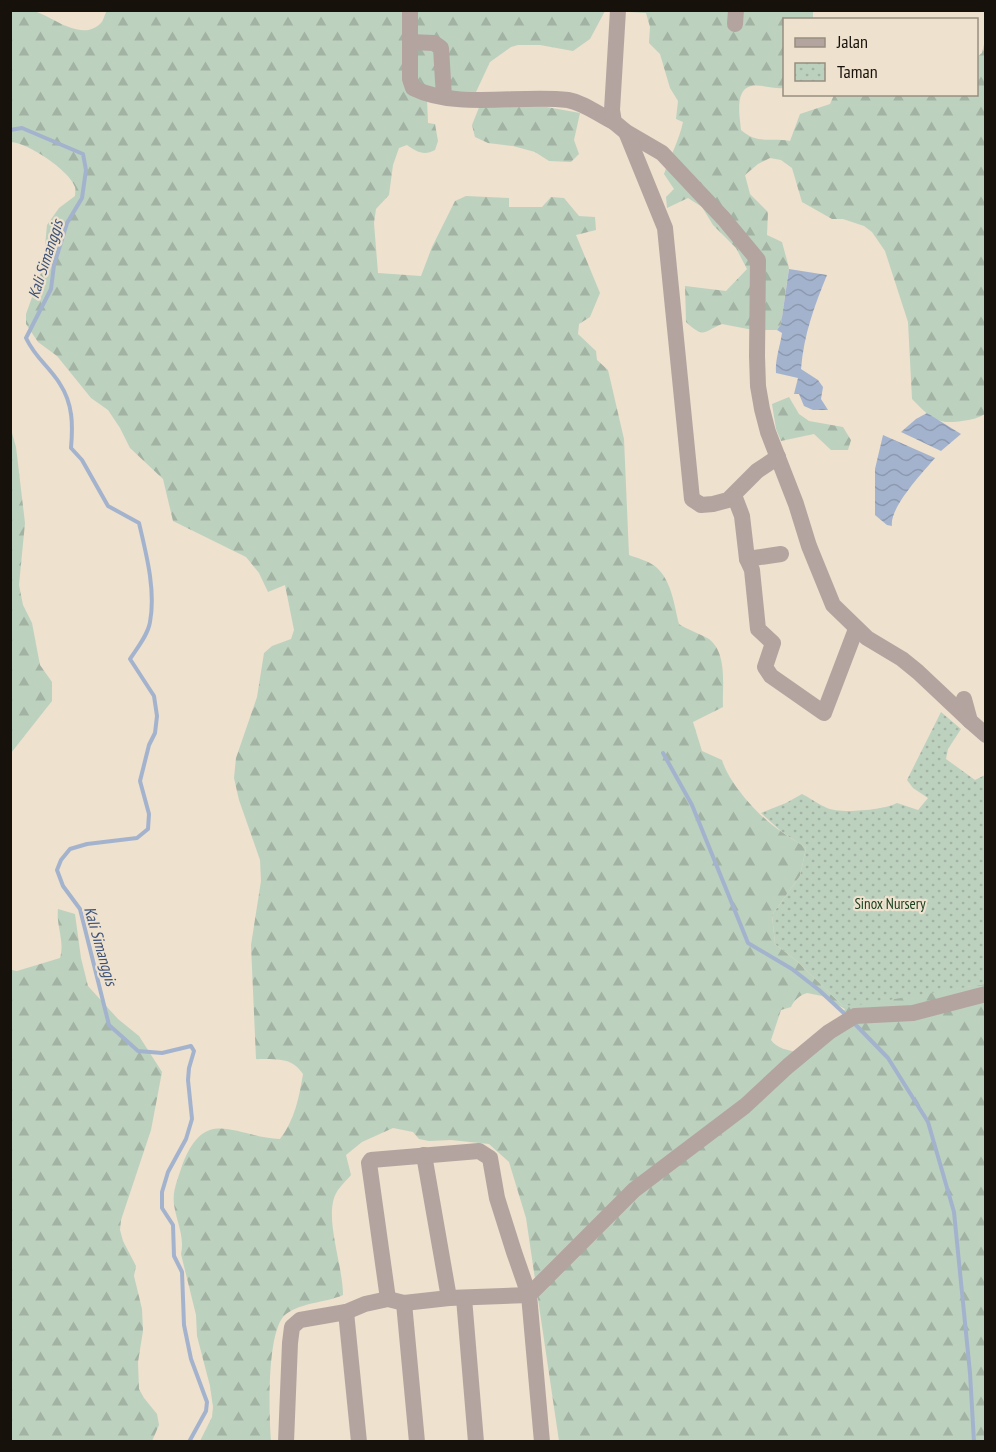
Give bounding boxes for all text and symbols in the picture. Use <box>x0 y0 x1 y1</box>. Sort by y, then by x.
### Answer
legend <box>783 18 978 96</box>
text: Jalan <box>836 30 868 53</box>
text: Taman <box>837 60 878 83</box>
water label: Kali Simanggis <box>23 216 68 301</box>
park label: Sinox Nursery <box>854 894 926 913</box>
water label: Kali Simanggis <box>80 904 122 989</box>

